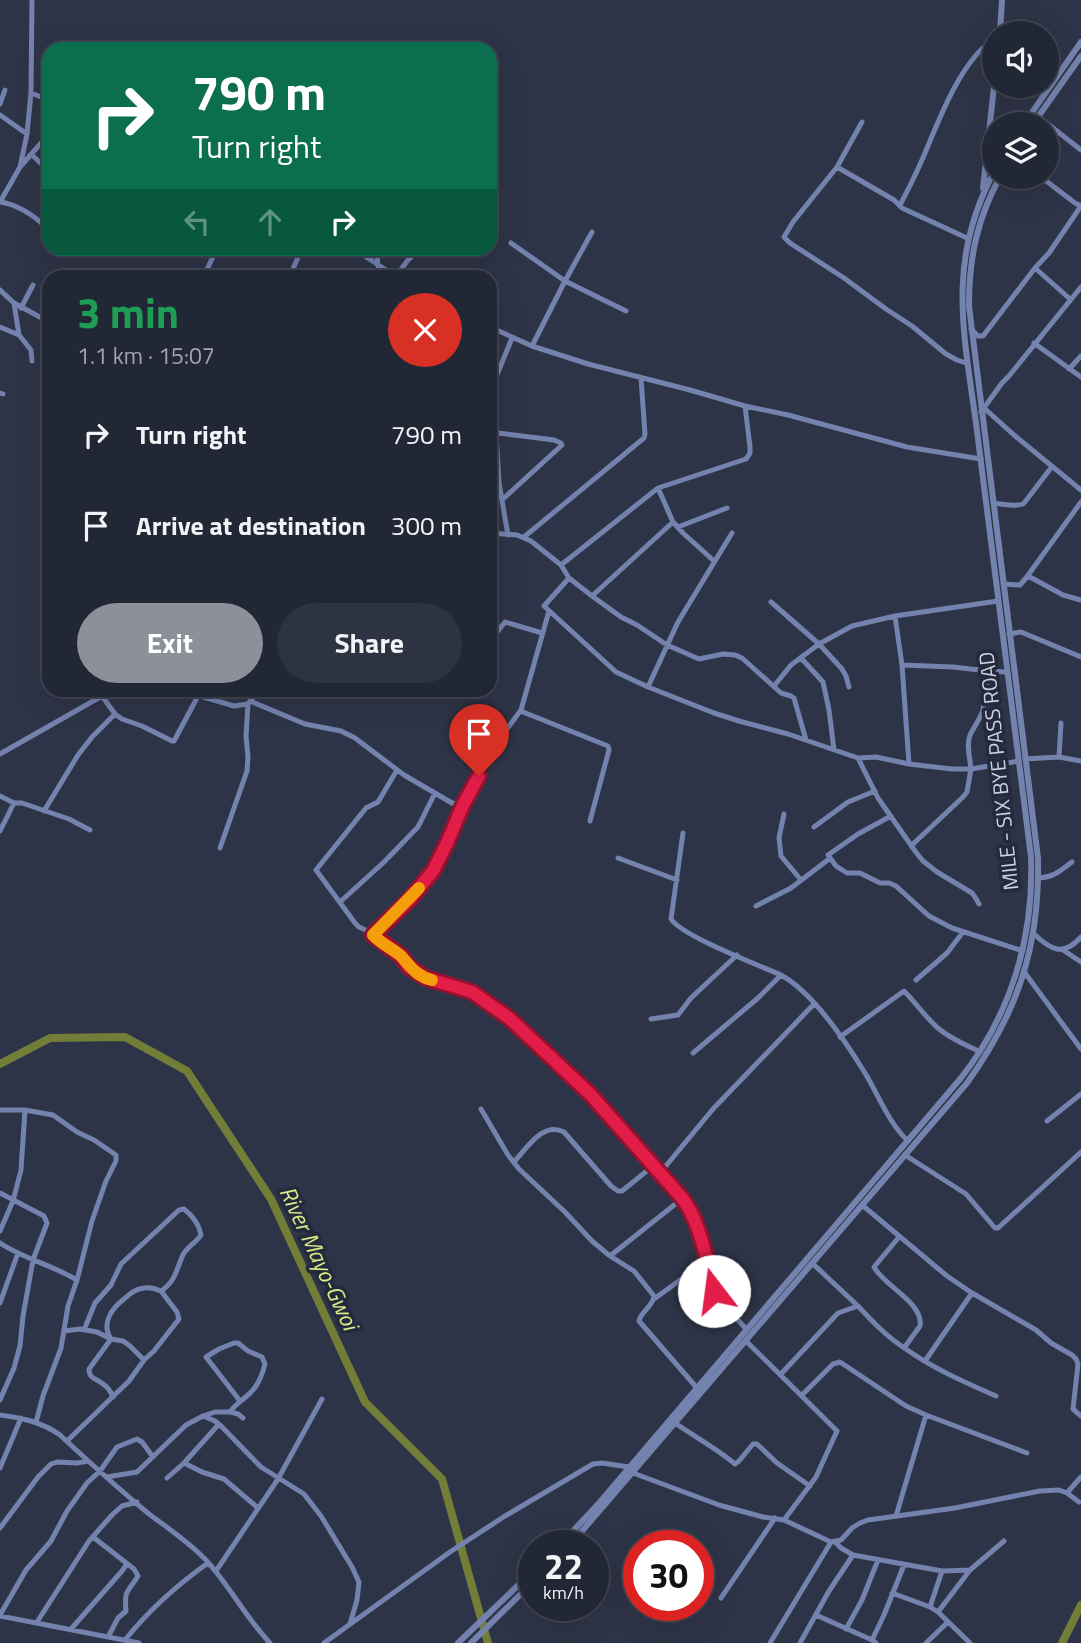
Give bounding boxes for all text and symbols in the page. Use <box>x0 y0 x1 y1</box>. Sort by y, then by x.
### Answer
map controls <box>982 21 1059 189</box>
button: sound <box>982 21 1059 98</box>
text: 790 m <box>192 54 326 129</box>
icon: right <box>77 70 168 161</box>
button: layers <box>982 112 1059 189</box>
text: Turn right <box>192 122 321 170</box>
icon: left <box>178 203 216 241</box>
icon: ahead <box>251 203 289 241</box>
icon: right <box>324 203 362 241</box>
text: 3 min <box>77 280 179 344</box>
button: close <box>388 293 462 367</box>
text: 1.1 km · 15:07 <box>77 338 215 373</box>
text: Turn right <box>136 415 247 454</box>
text: 790 m <box>391 415 462 454</box>
icon: right <box>77 416 115 454</box>
text: Arrive at destination <box>136 506 366 545</box>
text: 300 m <box>391 506 462 545</box>
icon: arrive <box>77 507 115 545</box>
button: Exit <box>77 603 263 683</box>
button: Share <box>277 603 462 683</box>
street label: MILE - SIX BYE PASS ROAD <box>970 650 1026 892</box>
pin <box>449 704 509 776</box>
icon: arrive <box>460 715 498 753</box>
water label: River Mayo-Gwoi <box>271 1180 369 1338</box>
position arrow <box>677 1254 751 1328</box>
speed limit sign: 30 <box>623 1530 714 1621</box>
text: 22 <box>544 1539 583 1593</box>
text: km/h <box>543 1579 584 1606</box>

